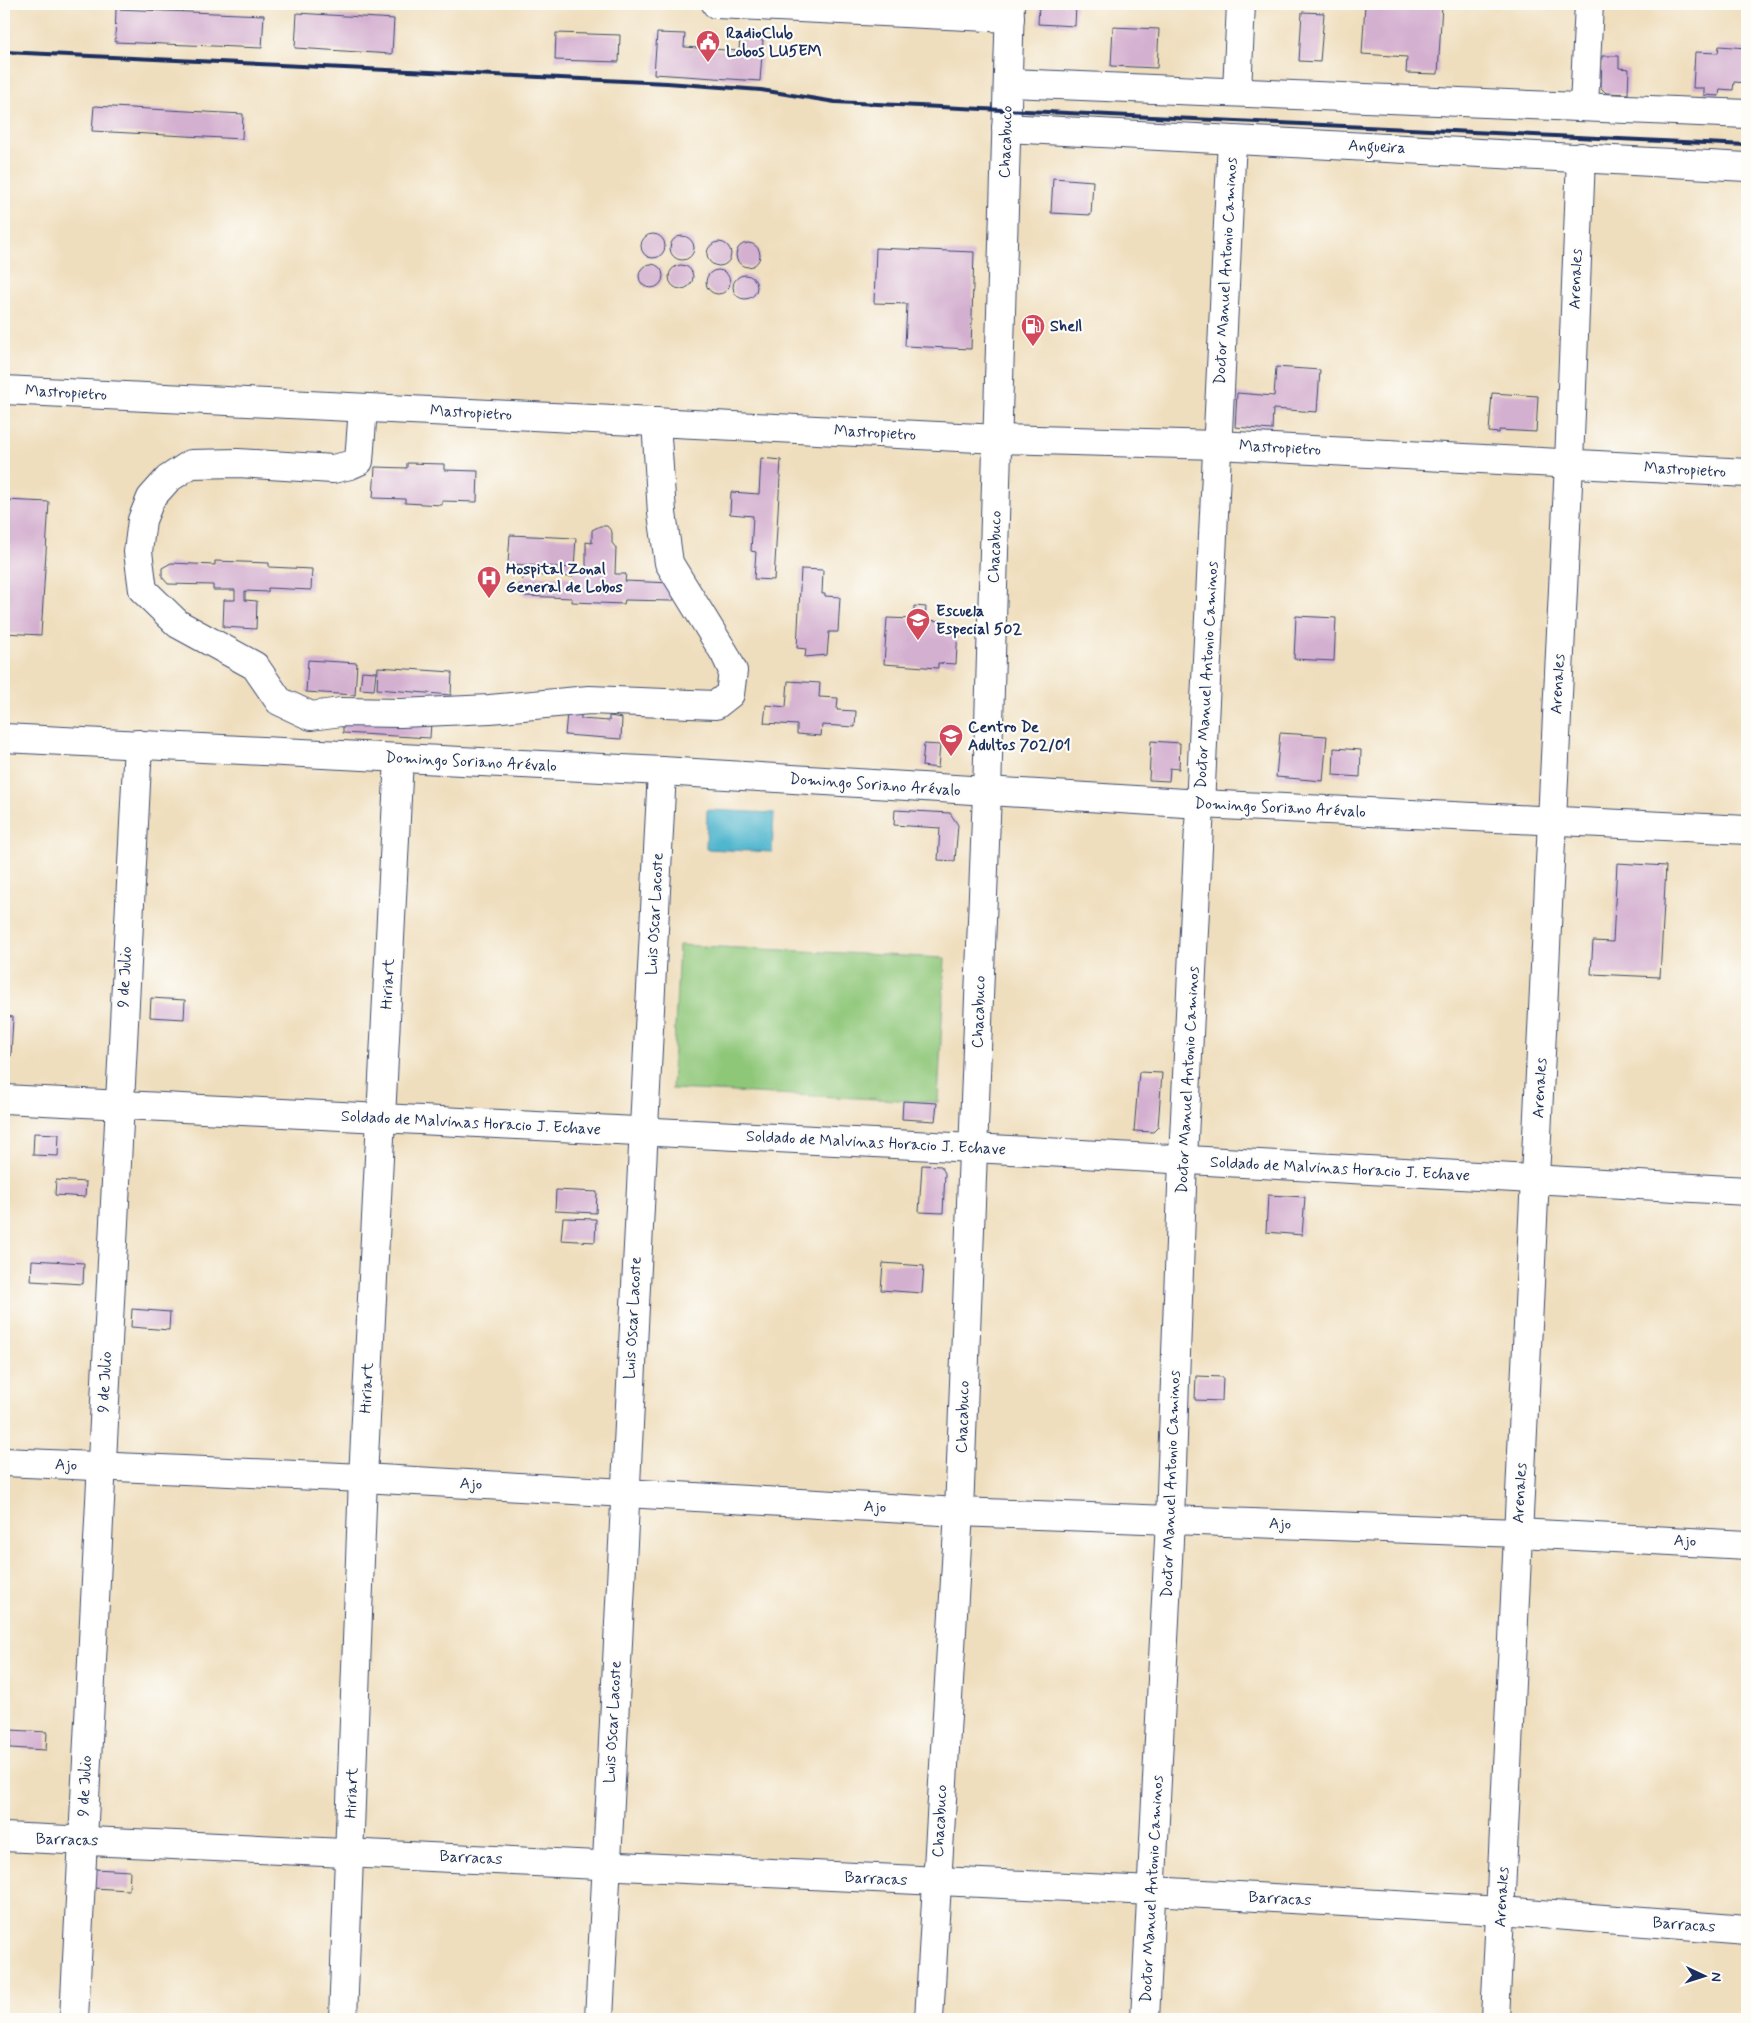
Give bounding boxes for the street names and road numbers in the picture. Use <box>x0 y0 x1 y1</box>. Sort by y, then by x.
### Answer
street label: Chacabuco <box>994 105 1018 179</box>
street label: Angueira <box>1348 135 1406 160</box>
street label: Doctor Manuel Antonio Caminos <box>1210 157 1242 385</box>
street label: Arenales <box>1564 248 1588 310</box>
street label: Mastropietro <box>24 380 108 406</box>
street label: Mastropietro <box>429 400 513 426</box>
street label: Mastropietro <box>833 420 917 446</box>
street label: Mastropietro <box>1238 435 1322 461</box>
street label: Mastropietro <box>1643 457 1727 483</box>
street label: Chacabuco <box>983 510 1007 584</box>
street label: Doctor Manuel Antonio Caminos <box>1191 561 1223 789</box>
street label: Arenales <box>1546 653 1570 715</box>
street label: Domingo Soriano Arévalo <box>385 747 557 777</box>
street label: Domingo Soriano Arévalo <box>789 769 961 801</box>
street label: Domingo Soriano Arévalo <box>1194 793 1366 823</box>
street label: Luis Oscar Lacoste <box>641 852 669 976</box>
street label: 9 de Julio <box>113 946 137 1008</box>
street label: Hiriart <box>376 957 400 1010</box>
street label: Doctor Manuel Antonio Caminos <box>1172 966 1204 1194</box>
street label: Chacabuco <box>967 975 991 1049</box>
street label: Arenales <box>1528 1057 1552 1119</box>
street label: Soldado de Malvinas Horacio J. Echave <box>341 1106 601 1140</box>
street label: Soldado de Malvinas Horacio J. Echave <box>746 1126 1006 1160</box>
street label: Soldado de Malvinas Horacio J. Echave <box>1210 1152 1470 1186</box>
street label: Luis Oscar Lacoste <box>619 1256 647 1380</box>
street label: 9 de Julio <box>93 1351 117 1413</box>
street label: Hiriart <box>355 1361 379 1414</box>
street label: Doctor Manuel Antonio Caminos <box>1157 1370 1185 1598</box>
street label: Chacabuco <box>951 1380 975 1454</box>
street label: Ajo <box>54 1454 78 1476</box>
street label: Arenales <box>1508 1462 1532 1524</box>
street label: Ajo <box>459 1473 483 1495</box>
street label: Ajo <box>863 1496 887 1518</box>
street label: Ajo <box>1268 1513 1292 1535</box>
street label: Ajo <box>1673 1530 1697 1552</box>
street label: Luis Oscar Lacoste <box>599 1660 627 1784</box>
street label: 9 de Julio <box>73 1755 97 1817</box>
street label: Hiriart <box>341 1767 363 1819</box>
street label: Doctor Manuel Antonio Caminos <box>1136 1775 1168 2003</box>
street label: Chacabuco <box>928 1784 952 1858</box>
street label: Barracas <box>35 1828 99 1852</box>
street label: Barracas <box>439 1846 503 1870</box>
street label: Arenales <box>1490 1866 1514 1928</box>
street label: Barracas <box>844 1867 908 1891</box>
street label: Barracas <box>1248 1887 1312 1911</box>
street label: Barracas <box>1652 1912 1716 1938</box>

